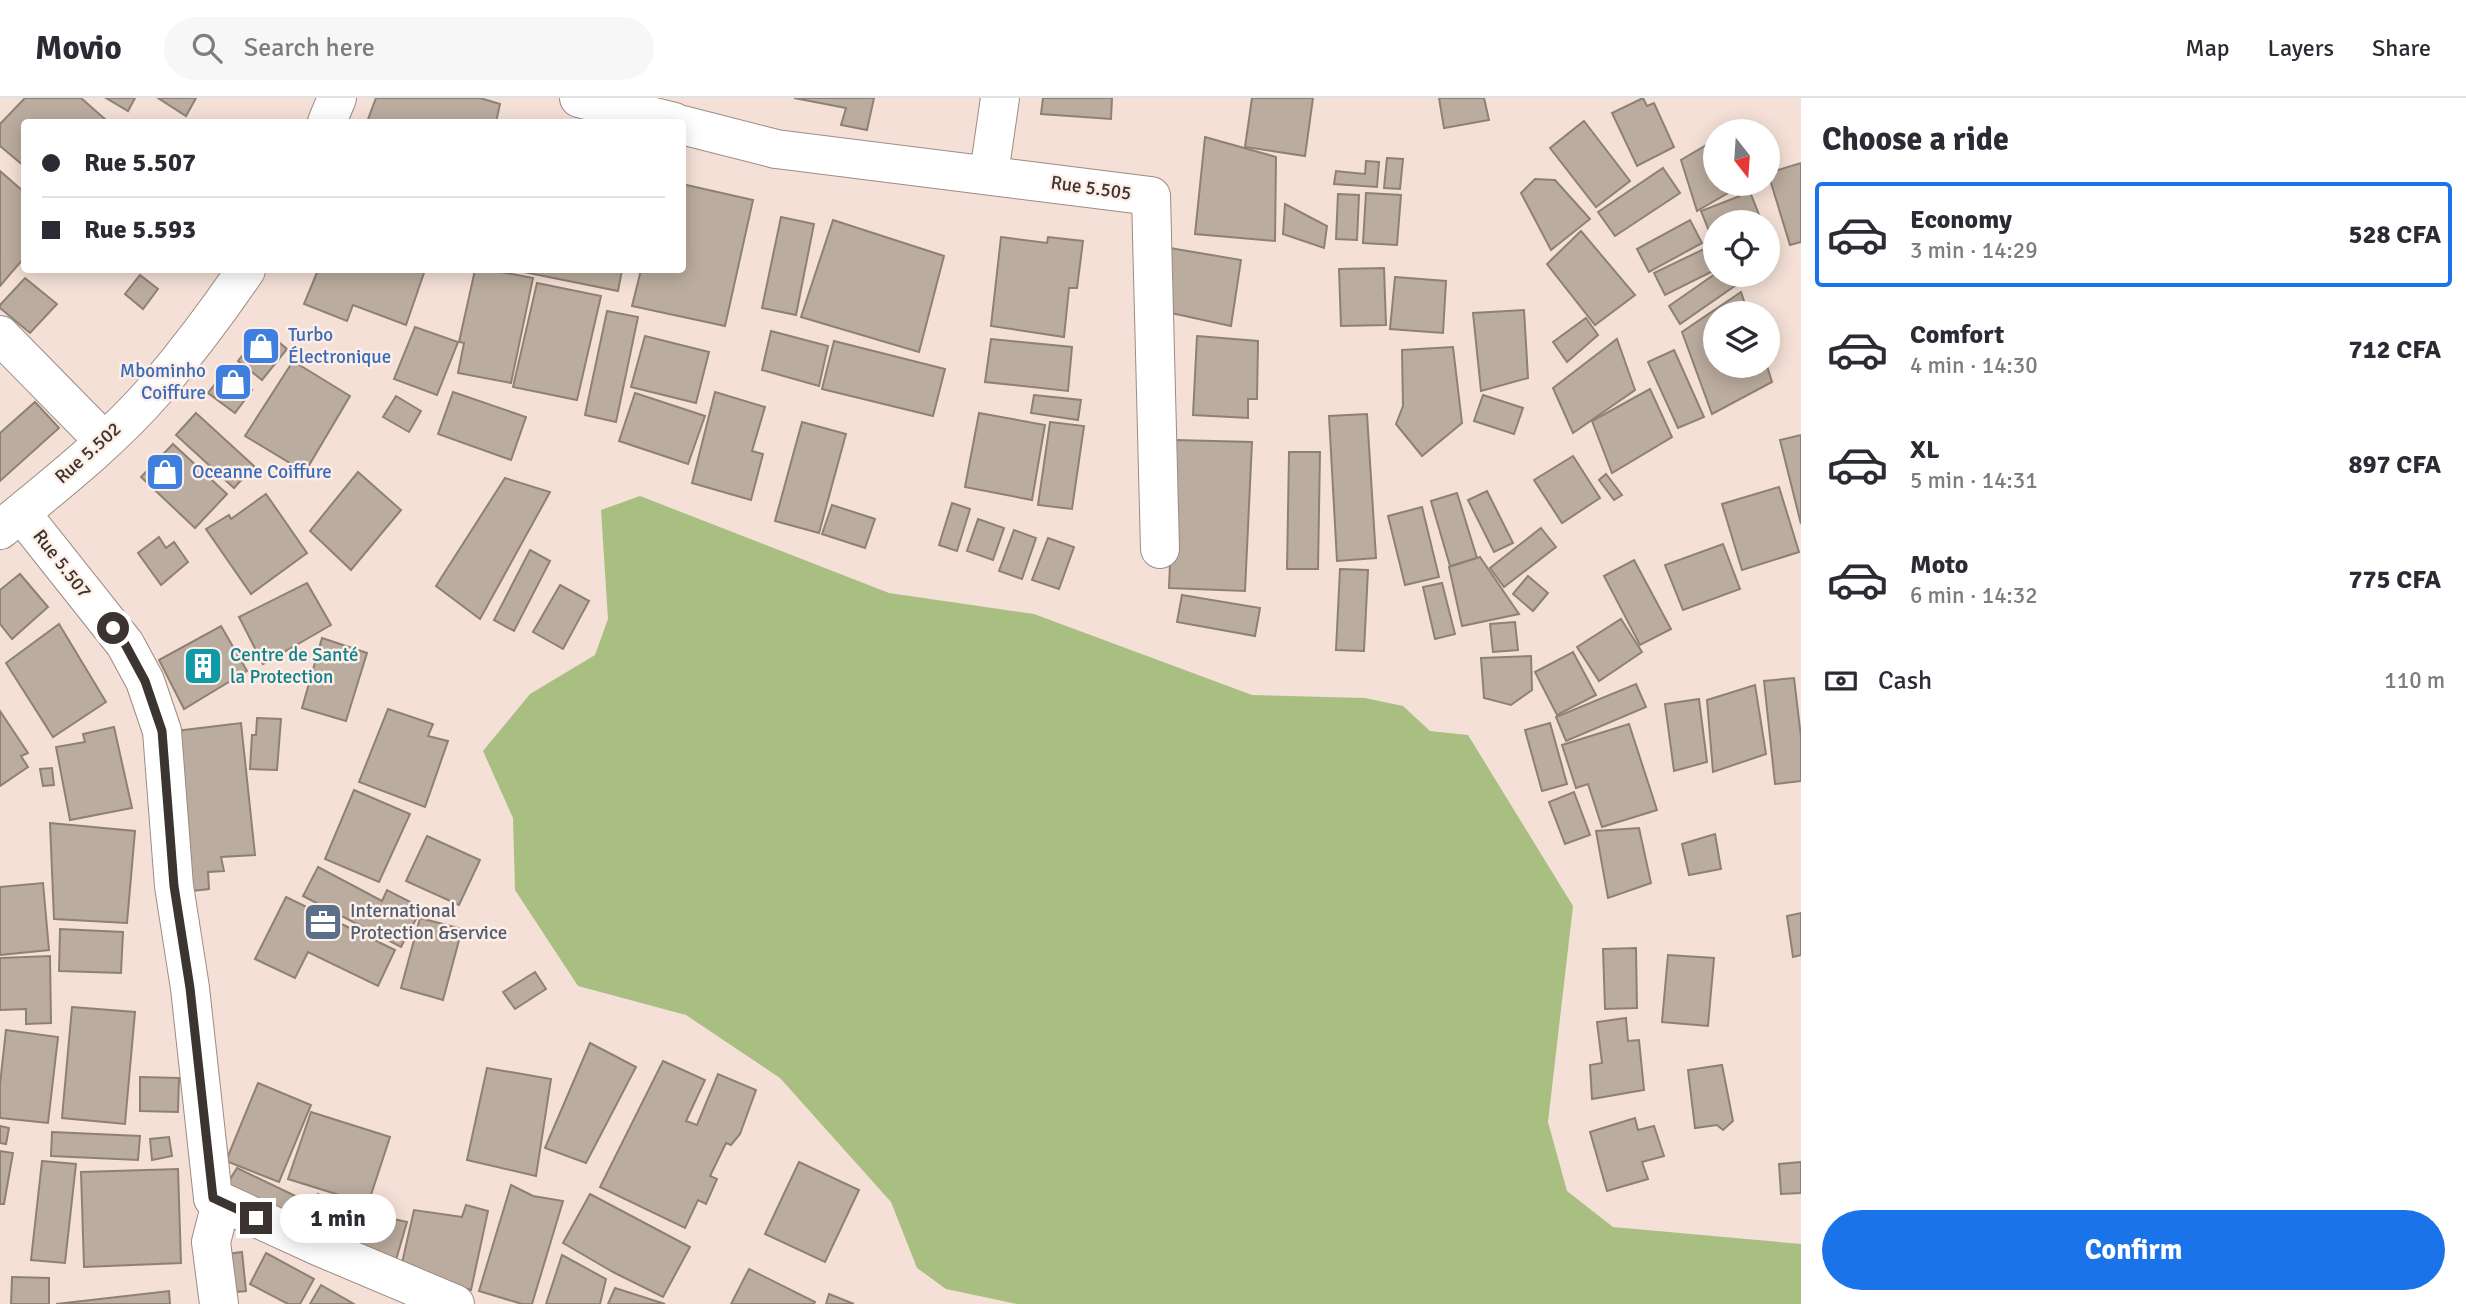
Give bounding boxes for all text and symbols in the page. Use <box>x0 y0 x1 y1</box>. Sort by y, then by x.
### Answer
search box <box>164 17 654 80</box>
text: Movio <box>35 28 122 69</box>
icon: search <box>188 29 226 67</box>
text: Search here <box>244 32 375 64</box>
text: Map <box>2185 33 2230 63</box>
text: Layers <box>2268 33 2334 63</box>
text: Share <box>2372 33 2431 63</box>
north arrow <box>1703 119 1780 196</box>
map controls <box>1703 119 1780 378</box>
text: Choose a ride <box>1822 120 2009 159</box>
text: Rue 5.507 <box>84 147 196 179</box>
street label: Rue 5.505 <box>1049 170 1133 206</box>
icon: car <box>1826 203 1889 266</box>
text: Economy <box>1910 204 2012 236</box>
button: locate <box>1703 210 1780 287</box>
text: Rue 5.593 <box>84 214 196 246</box>
text: 528 CFA <box>2349 219 2441 251</box>
text: 3 min · 14:29 <box>1910 236 2038 265</box>
button: layers <box>1703 301 1780 378</box>
icon: car <box>1826 318 1889 381</box>
text: Comfort <box>1910 319 2004 351</box>
place label: Turbo Électronique <box>288 323 391 369</box>
shop icon: Turbo Électronique <box>240 325 282 367</box>
text: 712 CFA <box>2349 334 2441 366</box>
text: 4 min · 14:30 <box>1910 351 2038 380</box>
place label: Mbominho Coiffure <box>120 359 206 405</box>
shop icon: Mbominho Coiffure <box>212 361 254 403</box>
street label: Rue 5.502 <box>50 417 126 489</box>
icon: car <box>1826 433 1889 496</box>
text: XL <box>1910 434 1940 466</box>
text: 897 CFA <box>2349 449 2441 481</box>
shop icon: Oceanne Coiffure <box>144 451 186 493</box>
place label: Oceanne Coiffure <box>192 460 332 484</box>
text: 5 min · 14:31 <box>1910 466 2038 495</box>
street label: Rue 5.507 <box>28 525 96 603</box>
icon: car <box>1826 548 1889 611</box>
text: Moto <box>1910 549 1968 581</box>
text: 775 CFA <box>2349 564 2441 596</box>
text: 6 min · 14:32 <box>1910 581 2038 610</box>
route start <box>97 612 129 644</box>
place label: Centre de Santé la Protection <box>230 643 358 689</box>
building icon: Centre de Santé la Protection <box>182 645 224 687</box>
icon: cash <box>1822 662 1860 700</box>
text: Cash <box>1878 665 1932 697</box>
text: 110 m <box>2384 666 2445 695</box>
place label: International Protection &service <box>350 899 507 945</box>
office icon: International Protection &service <box>302 901 344 943</box>
callout: 1 min <box>280 1194 396 1242</box>
route end <box>240 1202 272 1234</box>
text: 1 min <box>310 1204 366 1233</box>
button: Confirm <box>1822 1210 2445 1290</box>

